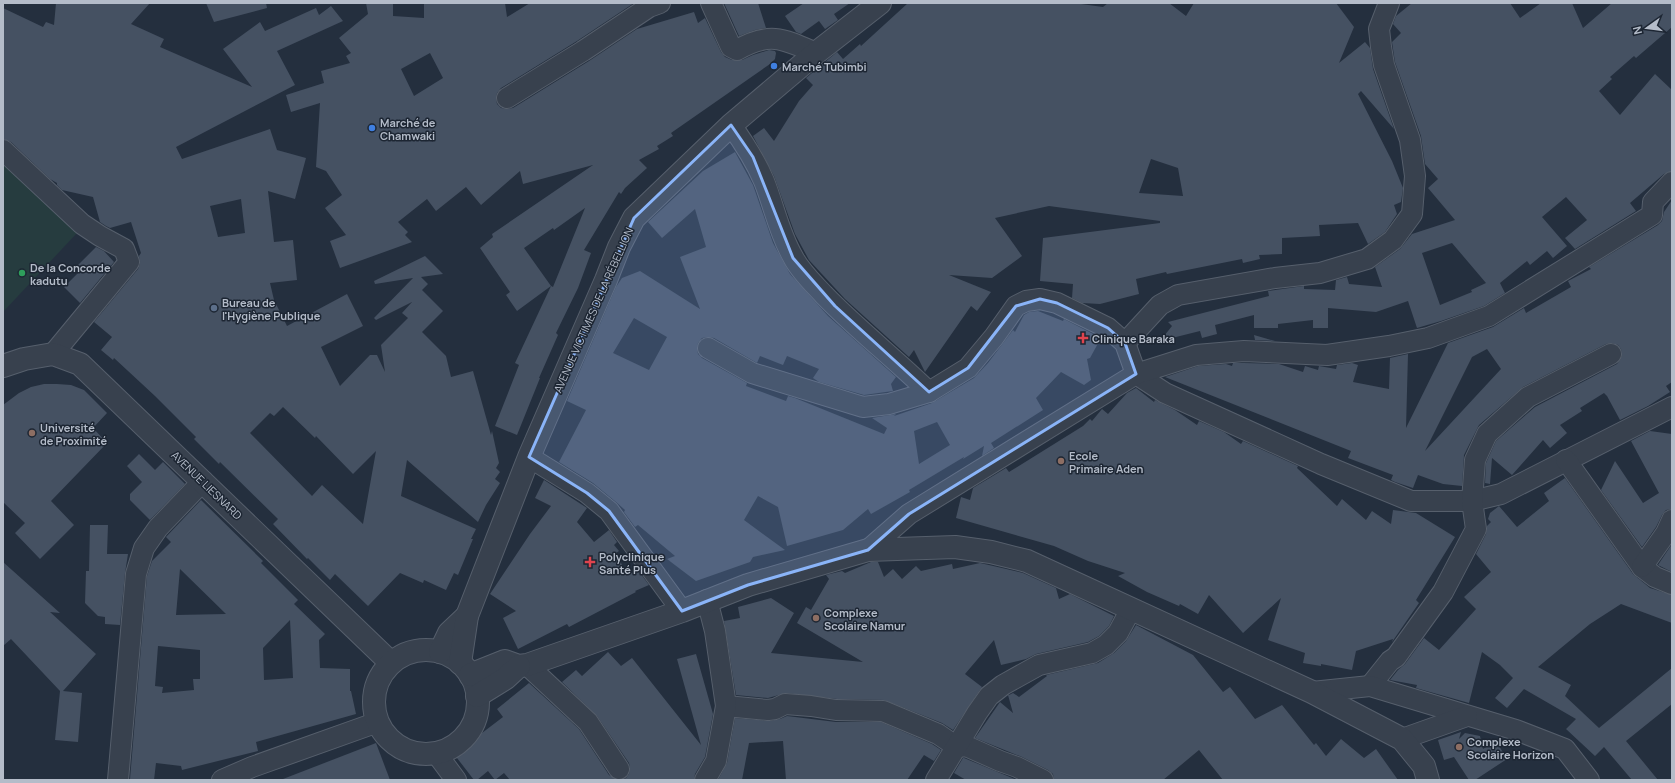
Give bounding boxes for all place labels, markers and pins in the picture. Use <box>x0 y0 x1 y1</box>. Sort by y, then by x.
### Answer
place label: Marché Tubimbi <box>782 59 867 74</box>
marker: Marché Tubimbi <box>769 61 779 71</box>
place label: Marché de Chamwaki <box>380 115 436 143</box>
marker: Marché de Chamwaki <box>367 123 377 133</box>
place label: De la Concorde kadutu <box>30 260 111 288</box>
marker: De la Concorde kadutu <box>17 268 27 278</box>
place label: Bureau de l'Hygiène Publique <box>222 295 321 323</box>
marker: Bureau de l'Hygiène Publique <box>209 303 219 313</box>
place label: Clinique Baraka <box>1092 331 1175 346</box>
marker: Clinique Baraka <box>1077 332 1089 344</box>
place label: Université de Proximité <box>40 420 107 448</box>
marker: Université de Proximité <box>27 428 37 438</box>
place label: Ecole Primaire Aden <box>1069 448 1144 476</box>
marker: Ecole Primaire Aden <box>1056 456 1066 466</box>
place label: Polyclinique Santé Plus <box>599 549 665 577</box>
marker: Polyclinique Santé Plus <box>584 556 596 568</box>
place label: Complexe Scolaire Namur <box>824 605 906 633</box>
marker: Complexe Scolaire Namur <box>811 613 821 623</box>
place label: Complexe Scolaire Horizon <box>1467 734 1554 762</box>
marker: Complexe Scolaire Horizon <box>1454 742 1464 752</box>

